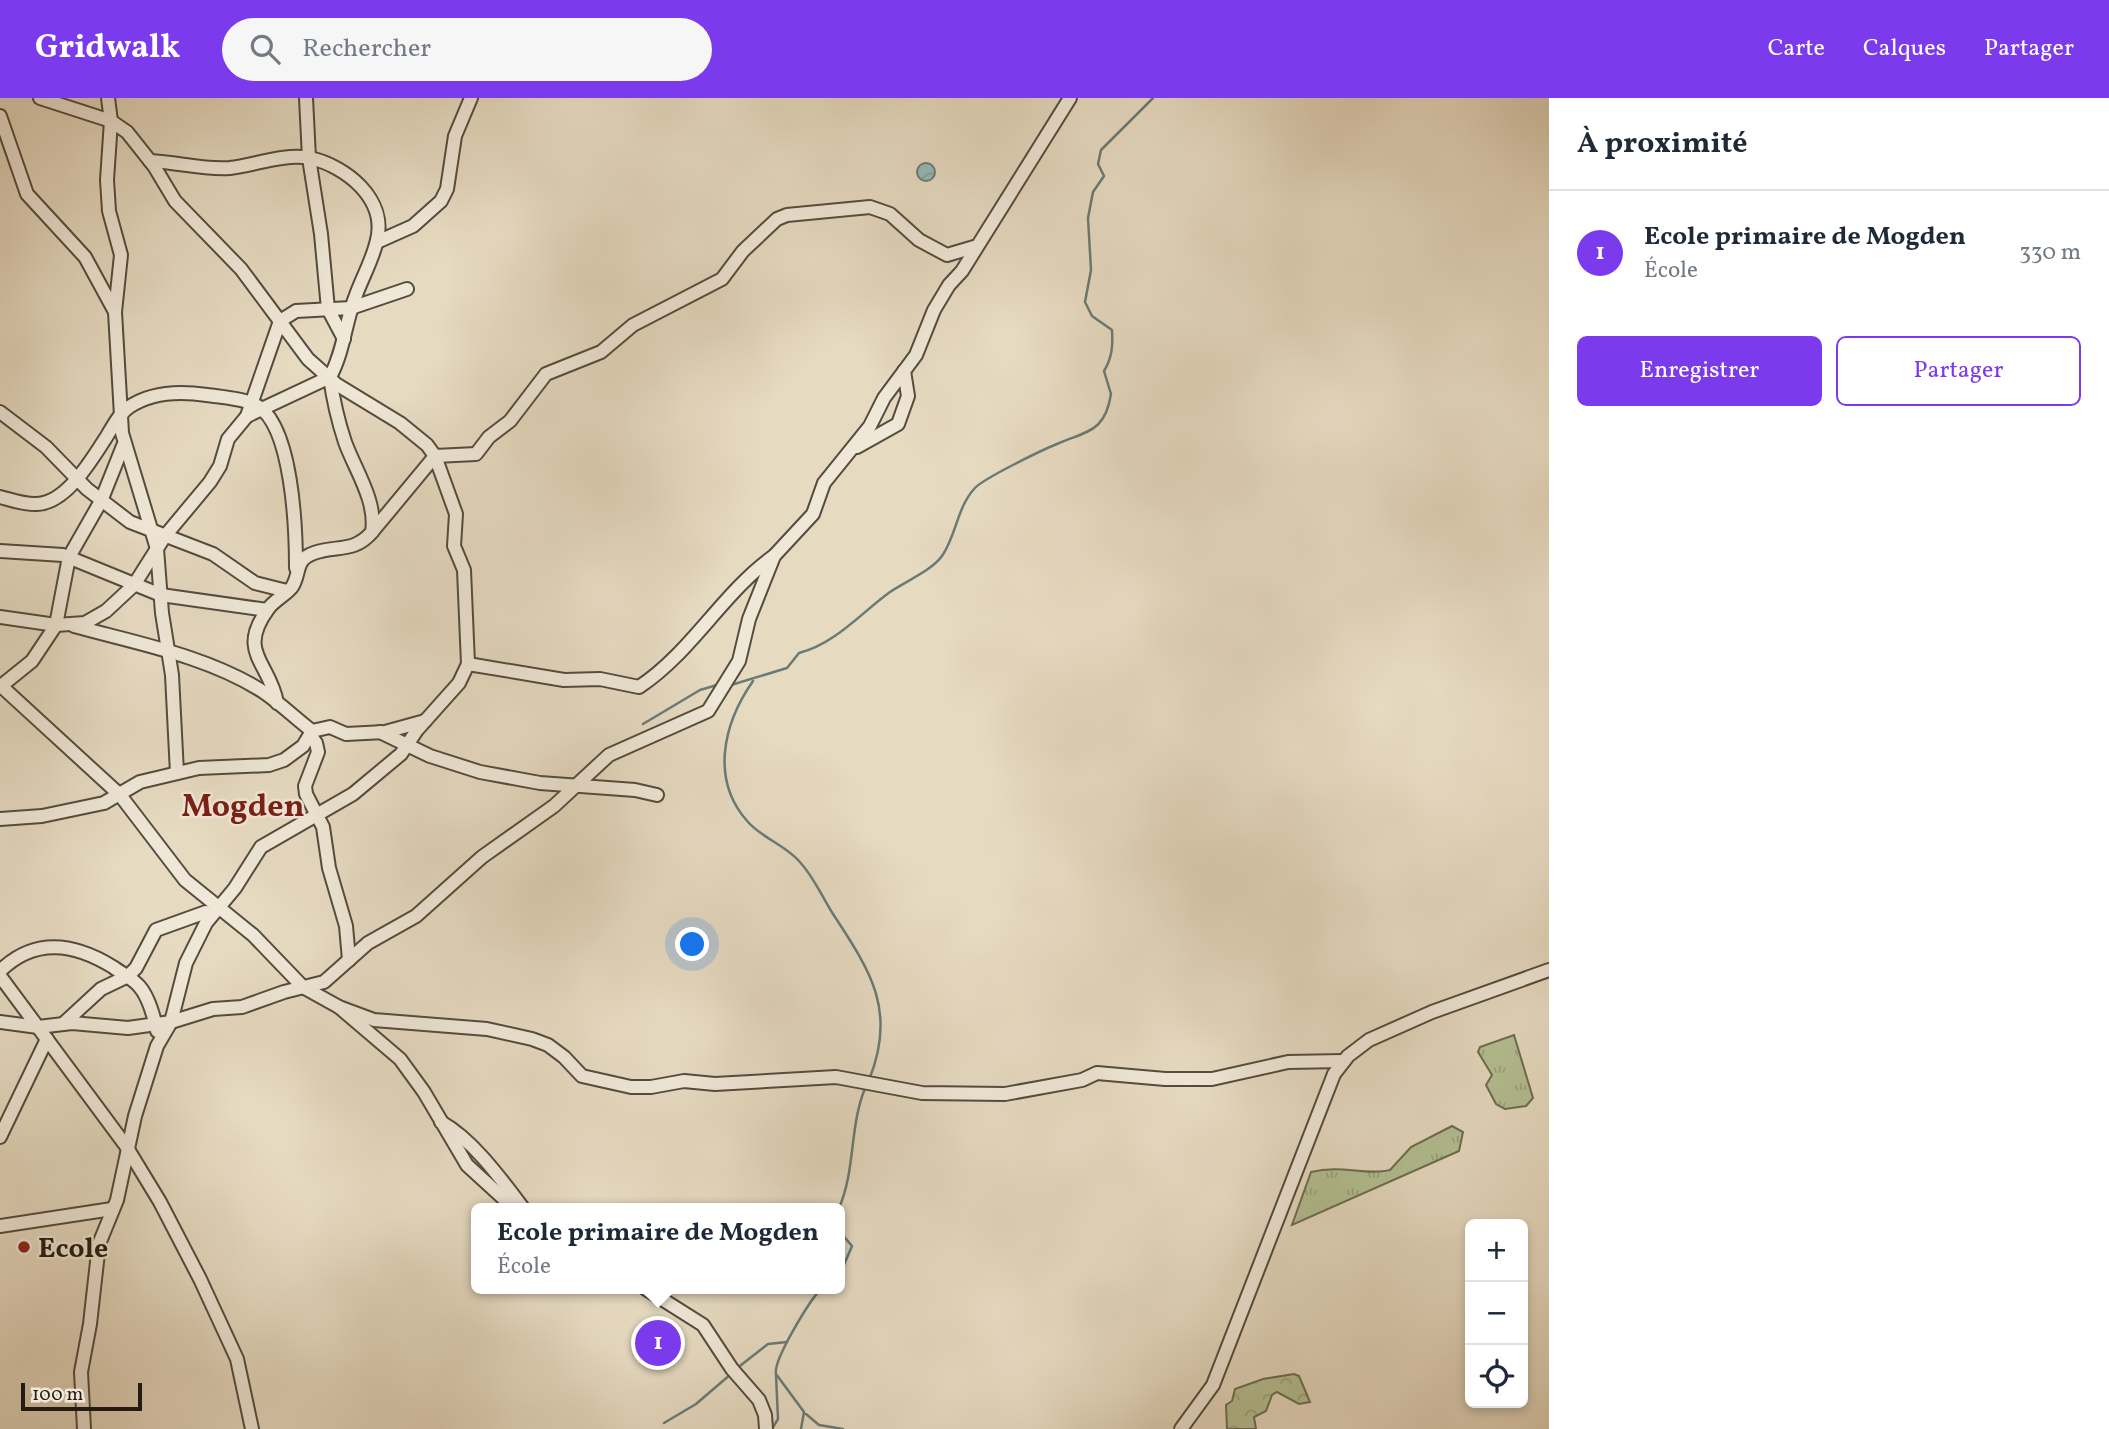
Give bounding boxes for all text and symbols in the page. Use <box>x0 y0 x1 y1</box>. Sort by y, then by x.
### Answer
search box <box>222 18 712 81</box>
text: Gridwalk <box>35 26 180 72</box>
icon: search <box>246 30 284 68</box>
text: Rechercher <box>302 31 431 67</box>
text: Carte <box>1768 32 1825 66</box>
text: Calques <box>1863 32 1946 66</box>
text: Partager <box>1984 32 2074 66</box>
text: À proximité <box>1577 123 1748 165</box>
text: Ecole primaire de Mogden <box>1644 219 1966 255</box>
text: 1 <box>1595 237 1605 269</box>
text: 330 m <box>2019 237 2081 269</box>
text: École <box>1644 255 1698 287</box>
button: Enregistrer <box>1577 336 1822 406</box>
button: Partager <box>1836 336 2081 406</box>
district label: Mogden <box>181 786 305 830</box>
your location <box>675 927 709 961</box>
popup <box>471 1203 845 1294</box>
text: Ecole primaire de Mogden <box>497 1215 819 1251</box>
map controls <box>1465 1219 1528 1408</box>
button: + <box>1465 1219 1528 1282</box>
place label: Ecole <box>38 1230 108 1269</box>
marker: Ecole <box>16 1239 32 1255</box>
text: École <box>497 1251 551 1283</box>
button: − <box>1465 1282 1528 1345</box>
pin: 1 <box>635 1317 681 1369</box>
button: locate <box>1465 1345 1528 1408</box>
scale bar <box>21 1380 142 1412</box>
text: 100 m <box>32 1382 83 1408</box>

